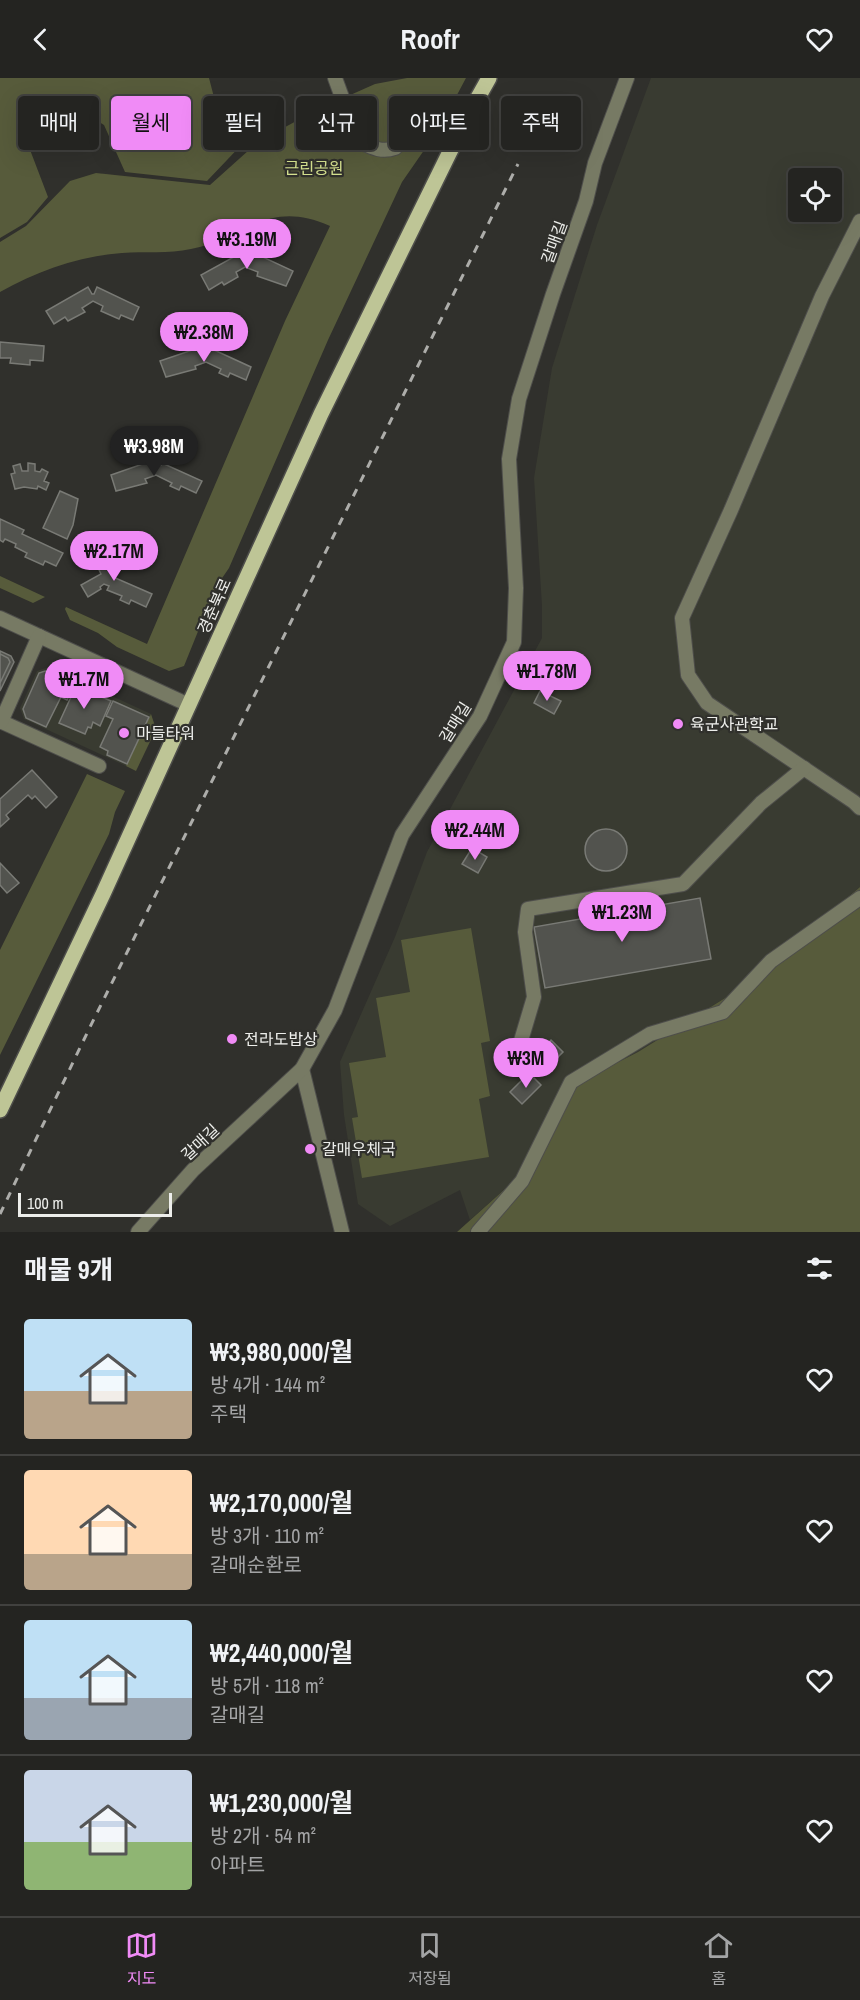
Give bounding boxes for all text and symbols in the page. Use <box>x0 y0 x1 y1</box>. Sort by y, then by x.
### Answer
text: Roofr <box>400 21 460 57</box>
icon: back <box>24 23 57 56</box>
icon: heart <box>803 23 836 56</box>
chip: 매매 <box>18 96 99 150</box>
chip: 월세 <box>111 96 191 150</box>
chip: 필터 <box>203 96 284 150</box>
chip: 신규 <box>296 96 377 150</box>
chip: 아파트 <box>389 96 489 150</box>
chip: 주택 <box>501 96 581 150</box>
park label: 근린공원 <box>285 157 343 179</box>
map controls <box>788 168 842 222</box>
button: locate <box>788 168 842 222</box>
street label: 갈매길 <box>536 217 572 267</box>
pin: ₩3.19M <box>198 219 296 270</box>
text: ₩3.19M <box>217 225 277 252</box>
pin: ₩2.38M <box>155 312 253 363</box>
text: ₩2.38M <box>174 318 234 345</box>
pin: ₩3.98M <box>105 426 203 477</box>
text: ₩3.98M <box>124 432 184 459</box>
pin: ₩2.17M <box>65 531 163 582</box>
text: ₩2.17M <box>84 537 144 564</box>
street label: 경춘북로 <box>192 574 236 637</box>
pin: ₩1.78M <box>498 651 596 702</box>
text: ₩1.78M <box>517 657 577 684</box>
pin: ₩1.7M <box>42 659 126 710</box>
text: ₩1.7M <box>59 665 109 692</box>
street label: 갈매길 <box>434 697 476 747</box>
place label: 육군사관학교 <box>690 713 778 735</box>
marker: 육군사관학교 <box>671 717 685 731</box>
place label: 마들타워 <box>136 722 195 744</box>
marker: 마들타워 <box>117 726 131 740</box>
pin: ₩2.44M <box>426 810 524 861</box>
text: ₩2.44M <box>445 816 505 843</box>
pin: ₩1.23M <box>573 892 671 943</box>
text: ₩1.23M <box>592 898 652 925</box>
place label: 전라도밥상 <box>244 1028 318 1050</box>
marker: 전라도밥상 <box>225 1032 239 1046</box>
pin: ₩3M <box>497 1038 555 1089</box>
text: ₩3M <box>507 1044 545 1071</box>
street label: 갈매길 <box>176 1119 224 1165</box>
place label: 갈매우체국 <box>322 1138 396 1160</box>
marker: 갈매우체국 <box>303 1142 317 1156</box>
scale bar <box>18 1190 172 1218</box>
text: 100 m <box>27 1192 63 1214</box>
text: 매물 9개 <box>24 1252 114 1287</box>
icon: filters <box>803 1252 836 1285</box>
text: ₩3,980,000/월 <box>210 1334 353 1369</box>
icon: home <box>72 1343 144 1415</box>
icon: heart <box>803 1363 836 1396</box>
text: 방 4개 · 144 m² <box>210 1371 325 1398</box>
text: 주택 <box>210 1400 247 1427</box>
text: ₩2,170,000/월 <box>210 1485 353 1520</box>
icon: home <box>72 1494 144 1566</box>
icon: heart <box>803 1514 836 1547</box>
text: 방 3개 · 110 m² <box>210 1522 324 1549</box>
text: 갈매순환로 <box>210 1551 302 1578</box>
text: ₩2,440,000/월 <box>210 1635 353 1670</box>
icon: home <box>72 1644 144 1716</box>
icon: heart <box>803 1664 836 1697</box>
text: 방 5개 · 118 m² <box>210 1672 324 1699</box>
text: 갈매길 <box>210 1701 265 1728</box>
text: ₩1,230,000/월 <box>210 1785 353 1820</box>
icon: home <box>72 1794 144 1866</box>
icon: heart <box>803 1814 836 1847</box>
text: 방 2개 · 54 m² <box>210 1822 316 1849</box>
text: 아파트 <box>210 1851 265 1878</box>
tab: 지도 <box>125 1929 158 1989</box>
tab: 저장됨 <box>408 1929 452 1989</box>
tab: 홈 <box>702 1929 735 1989</box>

